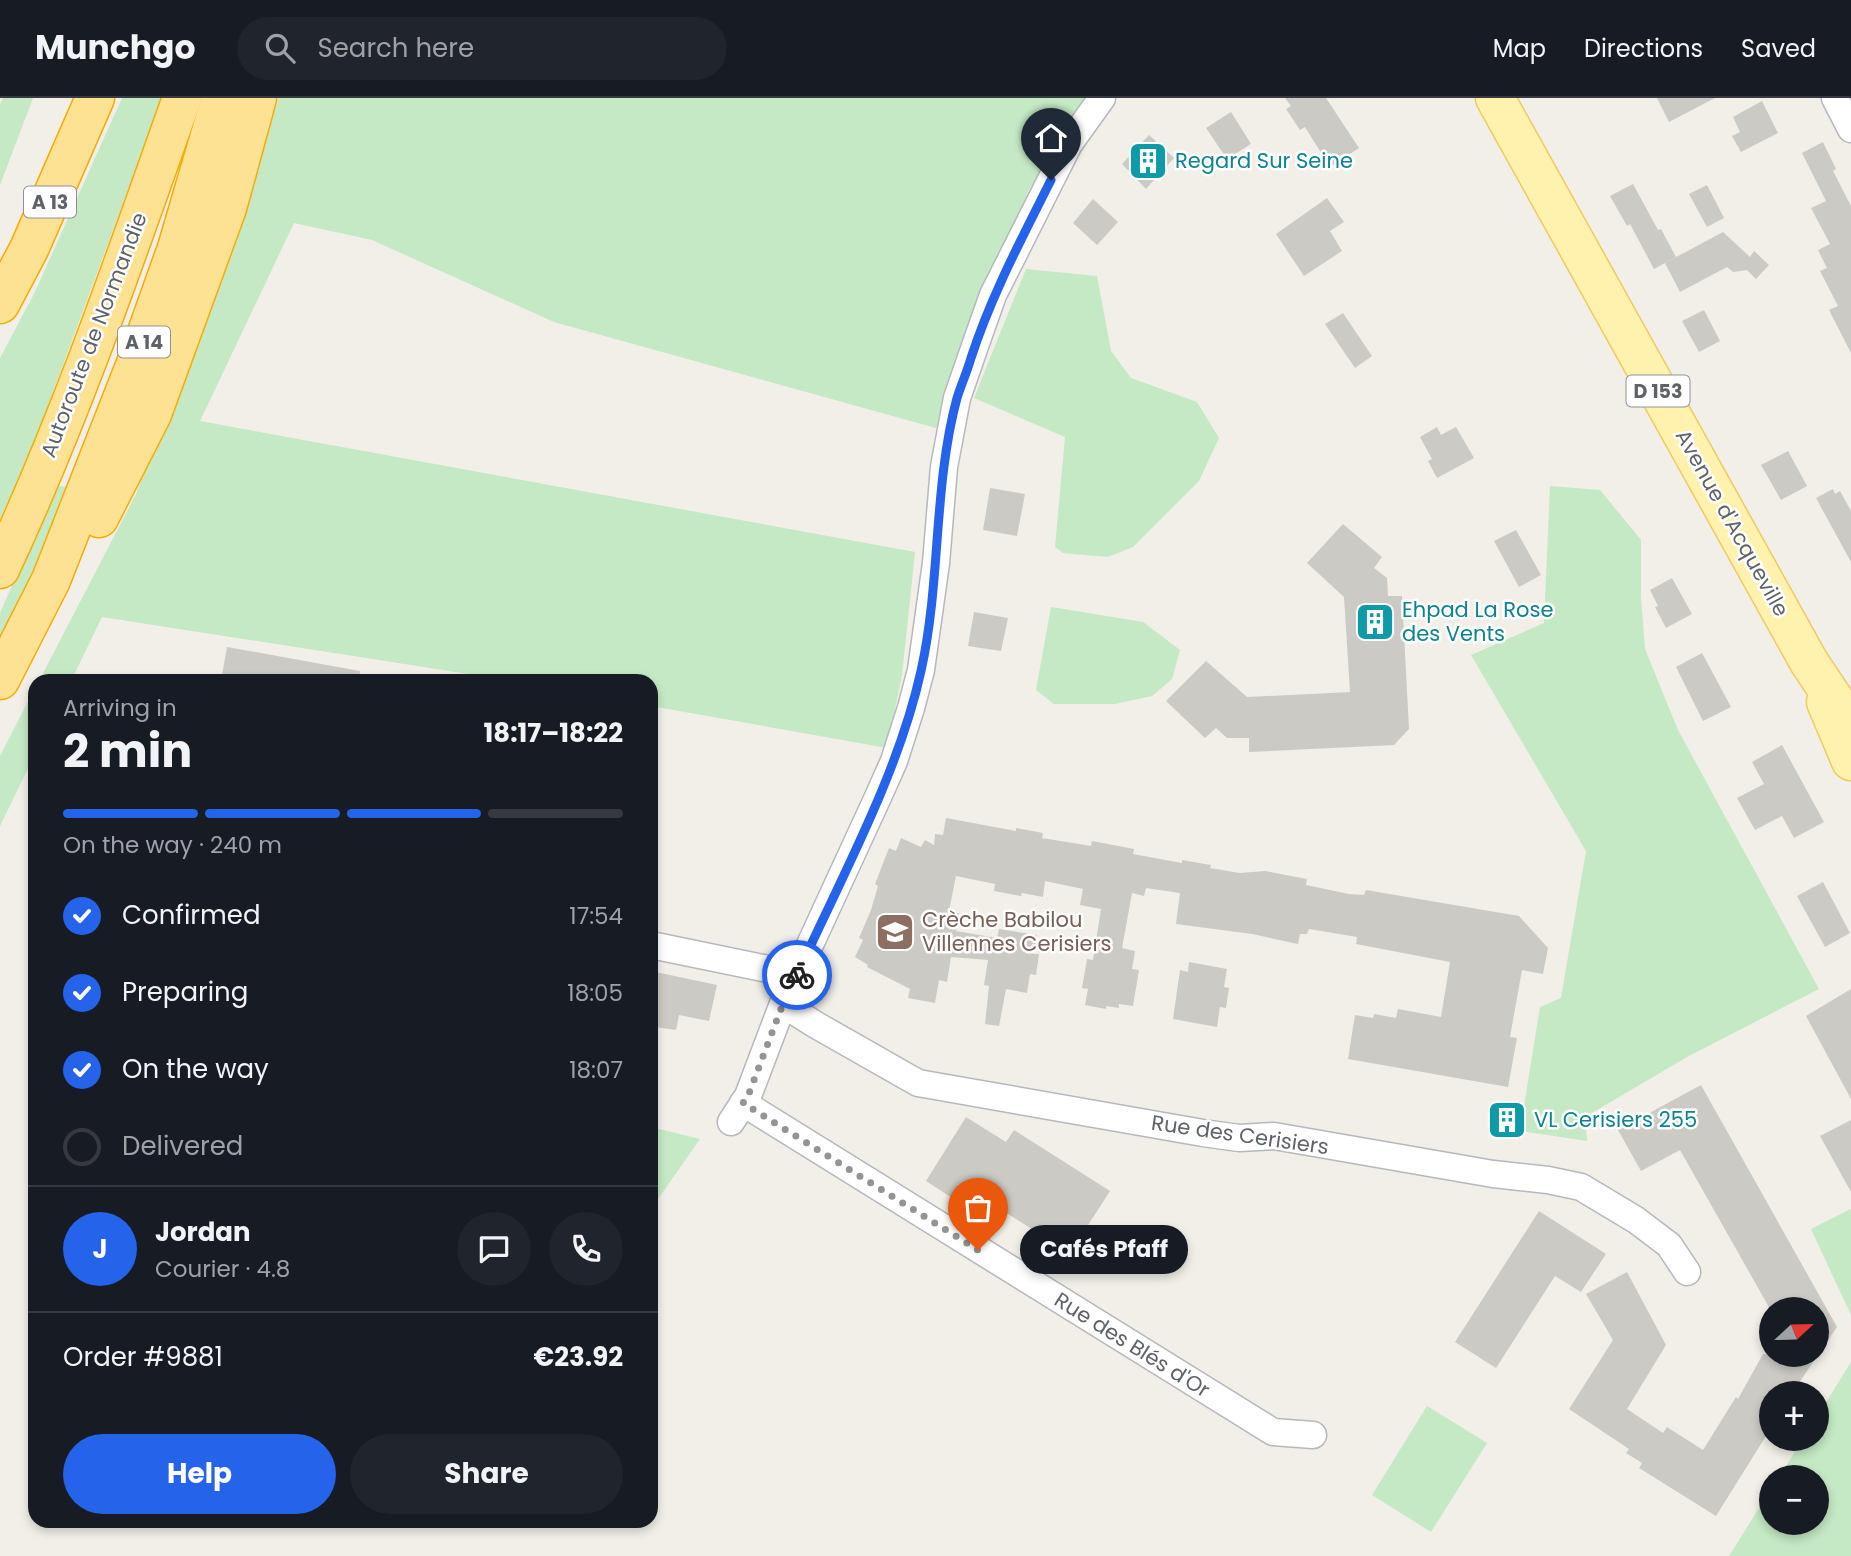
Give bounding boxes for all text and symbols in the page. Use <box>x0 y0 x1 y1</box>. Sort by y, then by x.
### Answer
search box <box>237 17 727 80</box>
text: Munchgo <box>35 24 195 71</box>
icon: search <box>261 29 299 67</box>
text: Search here <box>317 30 474 66</box>
text: Map <box>1493 32 1546 65</box>
text: Directions <box>1584 32 1703 65</box>
text: Saved <box>1741 32 1816 65</box>
pin <box>1021 108 1081 180</box>
icon: home <box>1032 119 1070 157</box>
building icon: Regard Sur Seine <box>1127 140 1169 182</box>
place label: Regard Sur Seine <box>1175 146 1353 175</box>
road number: A 13 <box>24 186 76 218</box>
street label: Autoroute de Normandie <box>33 208 154 461</box>
road number: A 14 <box>118 326 170 358</box>
road number: D 153 <box>1626 376 1690 406</box>
street label: Avenue d'Acqueville <box>1669 424 1796 622</box>
place label: Ehpad La Rose des Vents <box>1402 595 1553 648</box>
building icon: Ehpad La Rose des Vents <box>1354 601 1396 643</box>
text: Arriving in <box>63 692 177 724</box>
text: 18:17–18:22 <box>484 715 623 751</box>
text: 2 min <box>63 719 192 783</box>
text: On the way · 240 m <box>63 829 282 861</box>
icon: check <box>63 897 101 935</box>
text: Confirmed <box>122 897 260 933</box>
text: 17:54 <box>569 900 623 932</box>
place label: Crèche Babilou Villennes Cerisiers <box>922 905 1111 958</box>
school or university icon: Crèche Babilou Villennes Cerisiers <box>874 911 916 953</box>
courier <box>762 940 832 1010</box>
icon: bike <box>778 956 816 994</box>
icon: check <box>63 974 101 1012</box>
text: Preparing <box>122 974 248 1010</box>
text: 18:05 <box>567 977 623 1009</box>
icon: check <box>63 1051 101 1089</box>
text: On the way <box>122 1051 269 1087</box>
text: 18:07 <box>569 1054 623 1086</box>
building icon: VL Cerisiers 255 <box>1486 1099 1528 1141</box>
place label: VL Cerisiers 255 <box>1534 1105 1697 1134</box>
street label: Rue des Cerisiers <box>1150 1108 1331 1161</box>
text: Delivered <box>122 1128 243 1164</box>
pin <box>948 1178 1008 1250</box>
icon: bag <box>959 1189 997 1227</box>
button: chat <box>457 1212 531 1286</box>
button: phone <box>549 1212 623 1286</box>
text: Jordan <box>155 1214 251 1250</box>
callout: Cafés Pfaff <box>1020 1226 1188 1274</box>
text: J <box>92 1231 108 1267</box>
text: Cafés Pfaff <box>1040 1233 1168 1265</box>
text: Courier · 4.8 <box>155 1253 290 1285</box>
street label: Rue des Blés d'Or <box>1049 1285 1216 1404</box>
north arrow <box>1759 1297 1829 1367</box>
map controls <box>1759 1297 1829 1535</box>
text: Order #9881 <box>63 1339 223 1375</box>
text: €23.92 <box>534 1339 623 1375</box>
button: + <box>1759 1381 1829 1451</box>
button: Help <box>63 1434 336 1514</box>
button: Share <box>350 1434 623 1514</box>
button: − <box>1759 1465 1829 1535</box>

